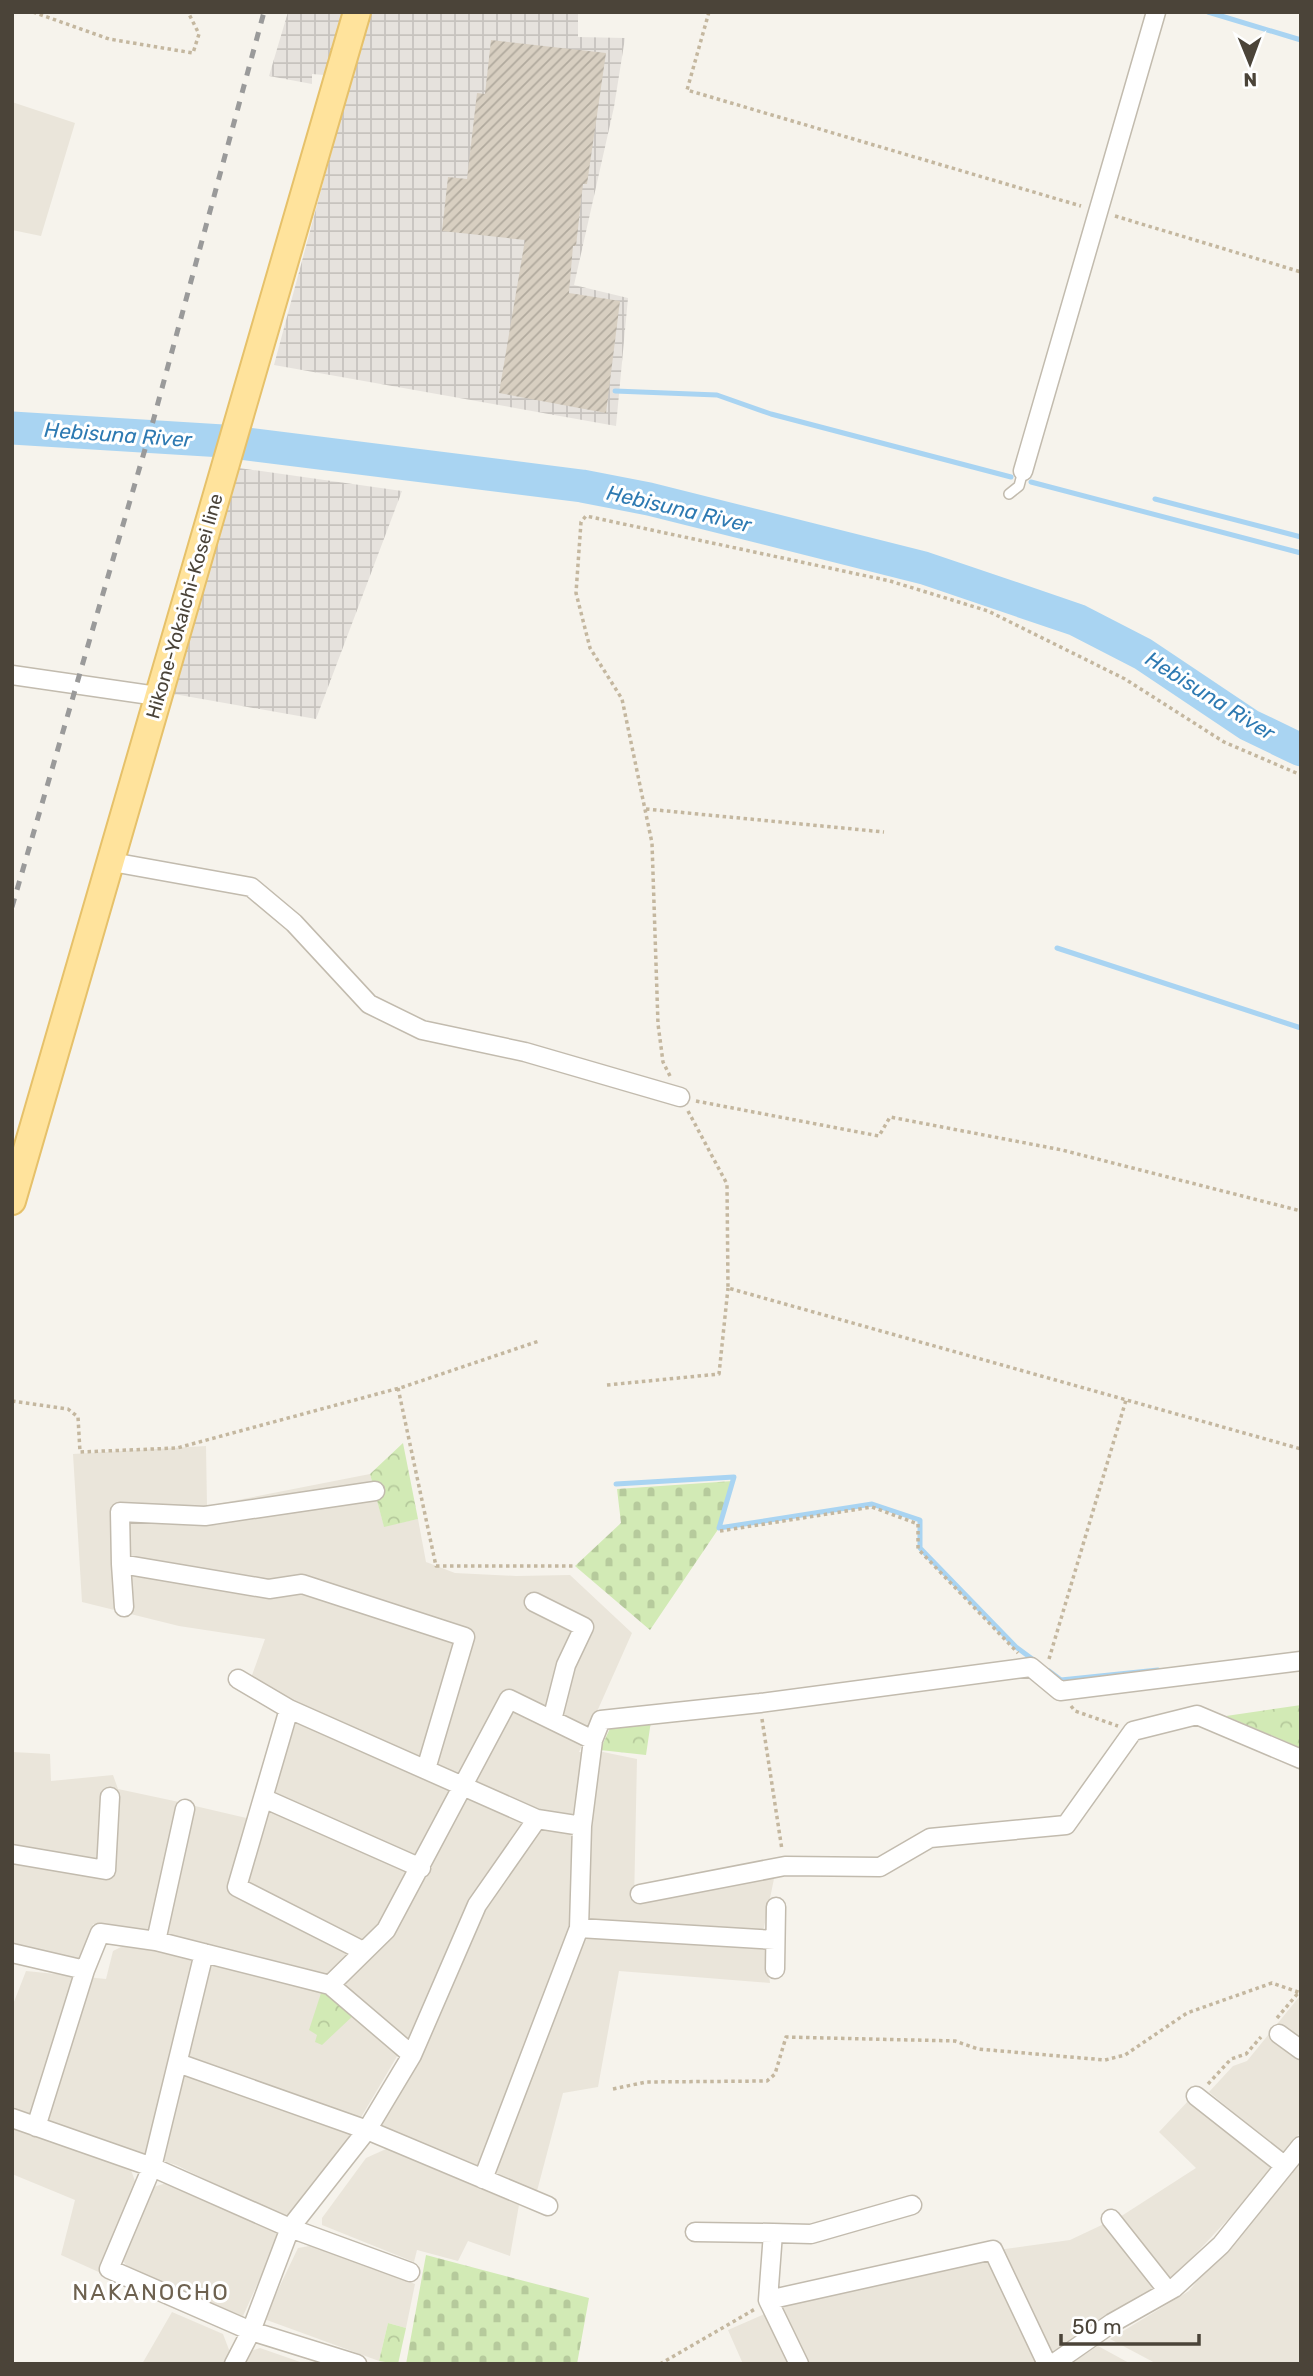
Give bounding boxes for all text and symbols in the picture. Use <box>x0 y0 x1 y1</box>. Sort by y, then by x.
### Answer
north arrow <box>1215 28 1285 98</box>
text: N <box>1243 68 1257 91</box>
water label: Hebisuna River <box>43 417 194 452</box>
water label: Hebisuna River <box>604 480 755 538</box>
street label: Hikone-Yokaichi-Kosei line <box>141 491 228 721</box>
water label: Hebisuna River <box>1141 646 1280 746</box>
district label: NAKANOCHO <box>72 2278 230 2306</box>
scale bar <box>1061 2302 1199 2346</box>
text: 50 m <box>1072 2314 1122 2339</box>

